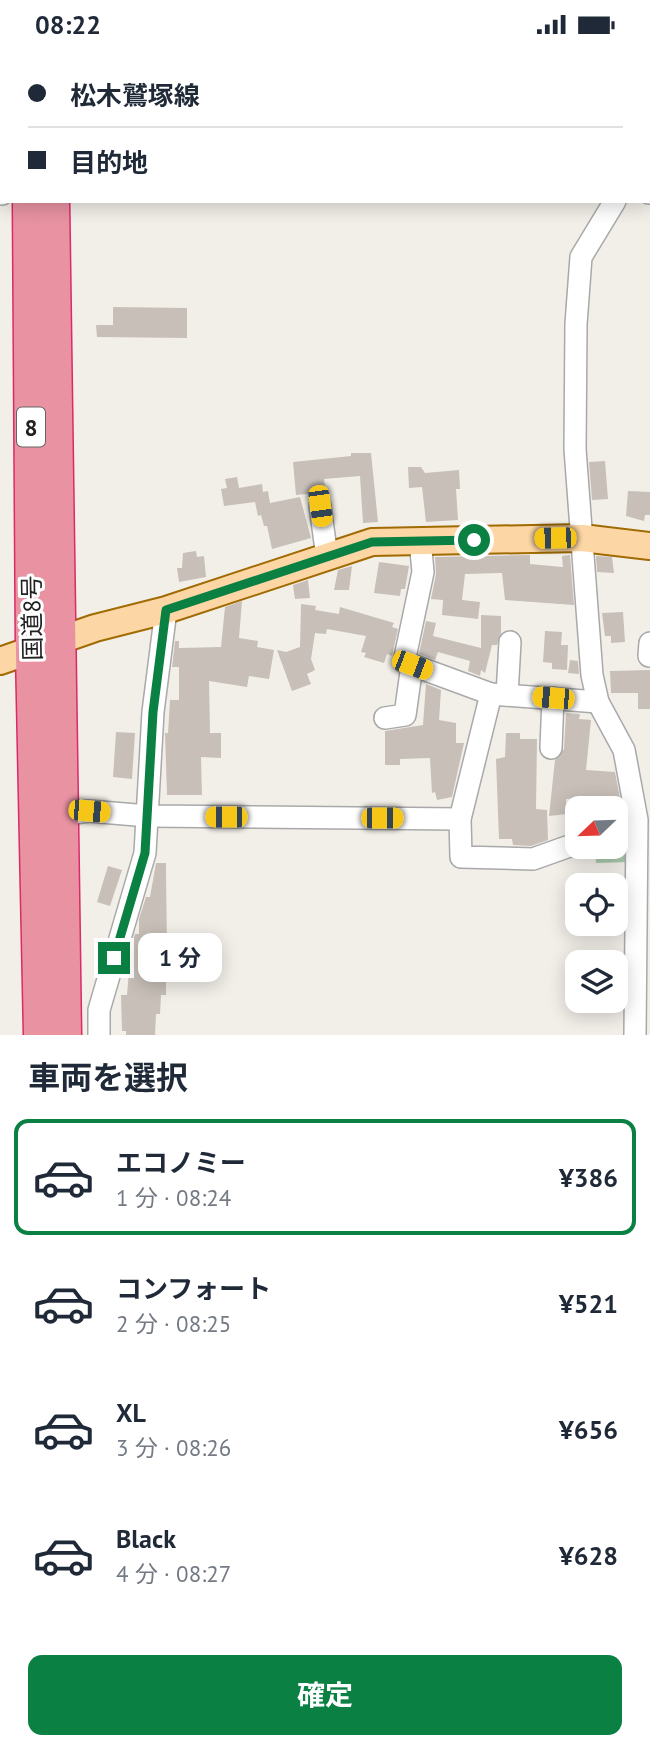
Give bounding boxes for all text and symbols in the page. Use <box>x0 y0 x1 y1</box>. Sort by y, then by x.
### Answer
text: 08:22 <box>35 8 101 41</box>
text: 松木鷲塚線 <box>70 79 200 112</box>
text: 目的地 <box>70 146 148 179</box>
road number: 8 <box>17 407 45 447</box>
car <box>307 484 334 528</box>
route start <box>458 524 490 556</box>
car <box>534 527 577 549</box>
street label: 国道8号 <box>16 575 48 661</box>
car <box>389 648 436 682</box>
car <box>532 686 575 710</box>
north arrow <box>565 796 628 859</box>
map controls <box>565 796 628 1013</box>
car <box>68 799 111 823</box>
car <box>206 807 248 828</box>
car <box>362 808 404 829</box>
button: locate <box>565 873 628 936</box>
callout: 1 分 <box>138 933 222 983</box>
route end <box>98 942 130 974</box>
text: 1 分 <box>159 943 201 972</box>
button: layers <box>565 950 628 1013</box>
text: 車両を選択 <box>28 1056 188 1098</box>
icon: car <box>32 1146 95 1209</box>
text: エコノミー <box>116 1146 246 1179</box>
text: ¥386 <box>559 1161 618 1194</box>
text: 1 分 · 08:24 <box>116 1183 231 1212</box>
icon: car <box>32 1272 95 1335</box>
text: コンフォート <box>116 1272 271 1305</box>
text: ¥521 <box>559 1287 618 1320</box>
text: 2 分 · 08:25 <box>116 1309 231 1338</box>
text: XL <box>116 1396 146 1429</box>
icon: car <box>32 1398 95 1461</box>
text: ¥656 <box>559 1413 618 1446</box>
text: 3 分 · 08:26 <box>116 1433 231 1462</box>
text: Black <box>116 1522 176 1555</box>
icon: car <box>32 1524 95 1587</box>
text: ¥628 <box>559 1539 618 1572</box>
text: 4 分 · 08:27 <box>116 1559 231 1588</box>
button: 確定 <box>28 1655 622 1735</box>

